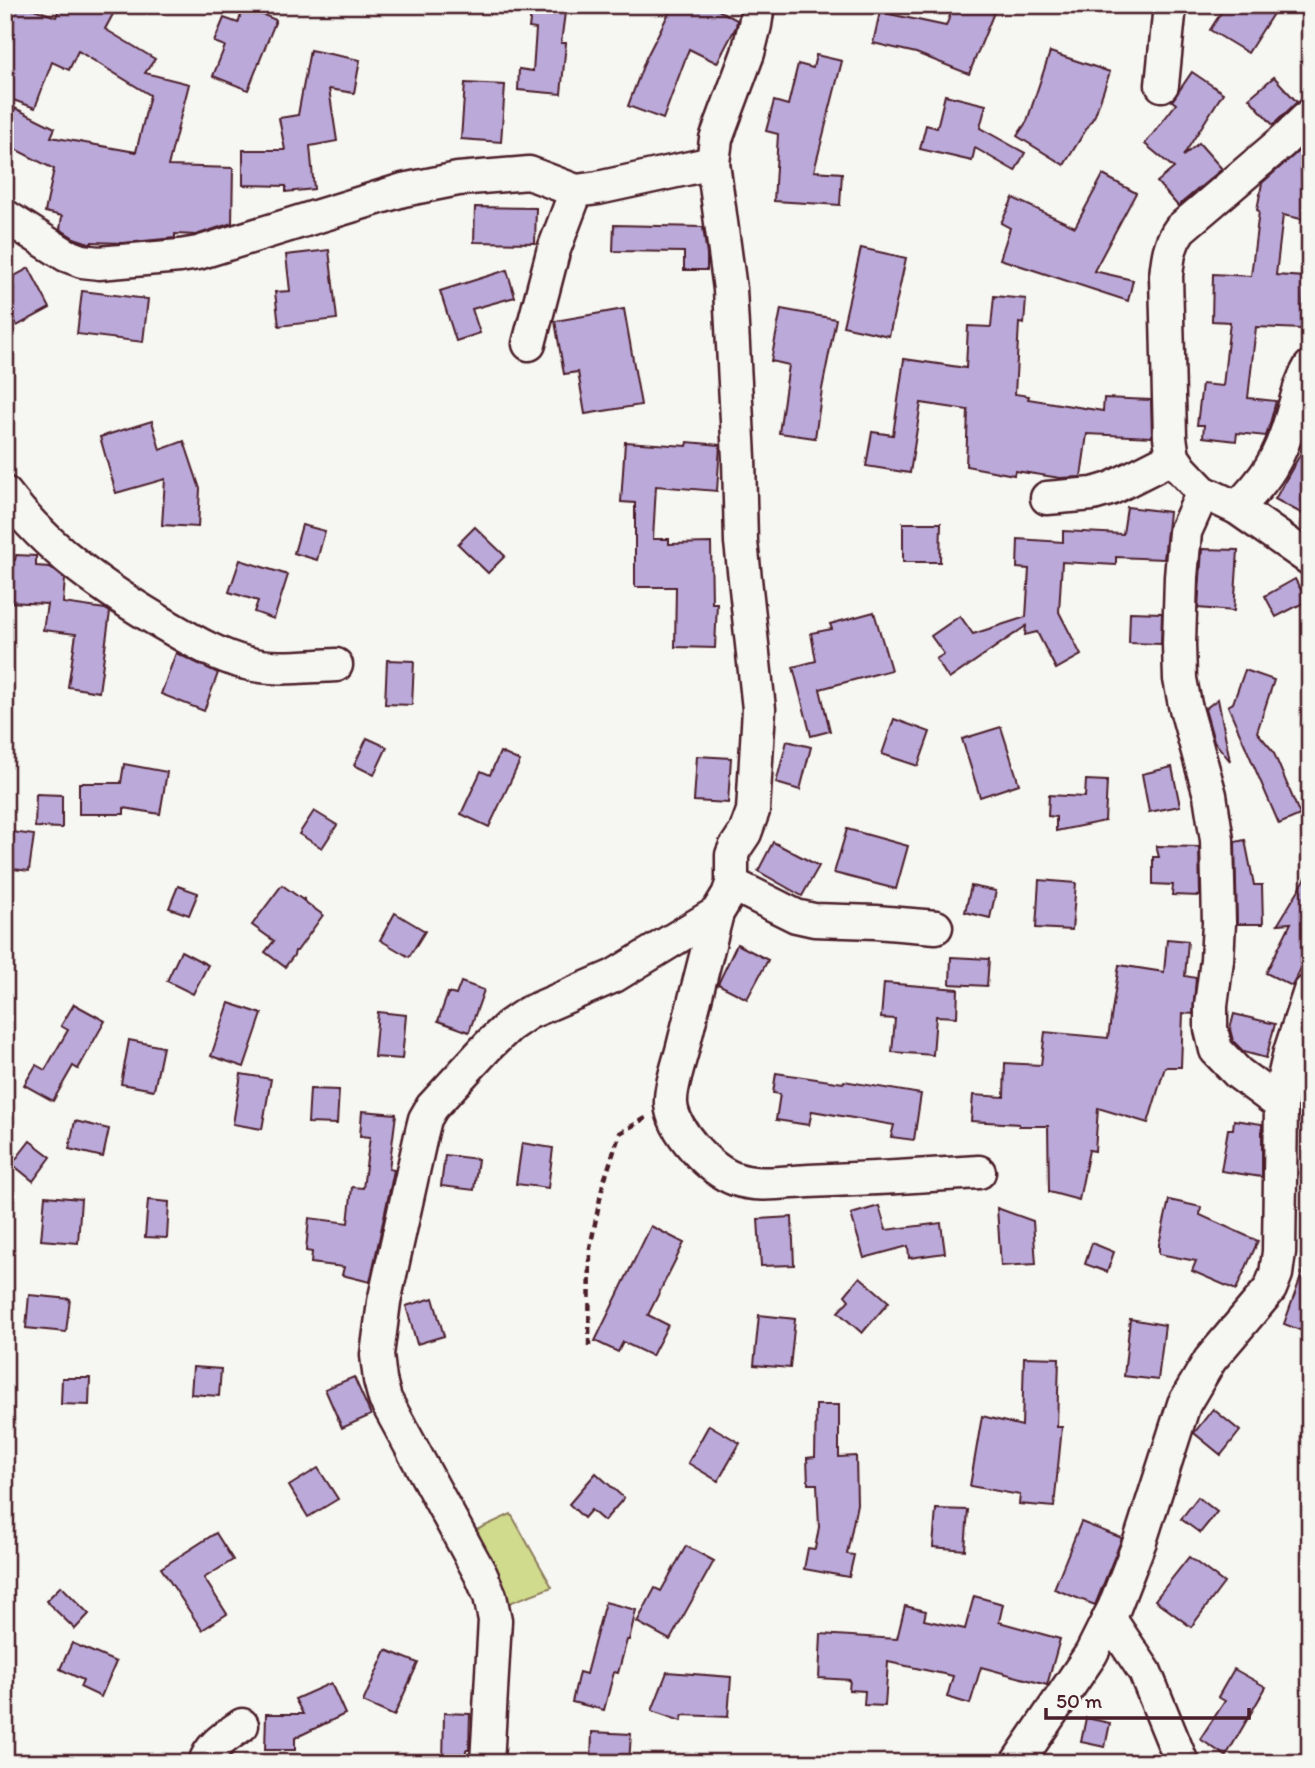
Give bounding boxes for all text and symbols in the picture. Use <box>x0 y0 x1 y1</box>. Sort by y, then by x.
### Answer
scale bar <box>1046 1677 1248 1721</box>
text: 50 m <box>1056 1688 1103 1713</box>

